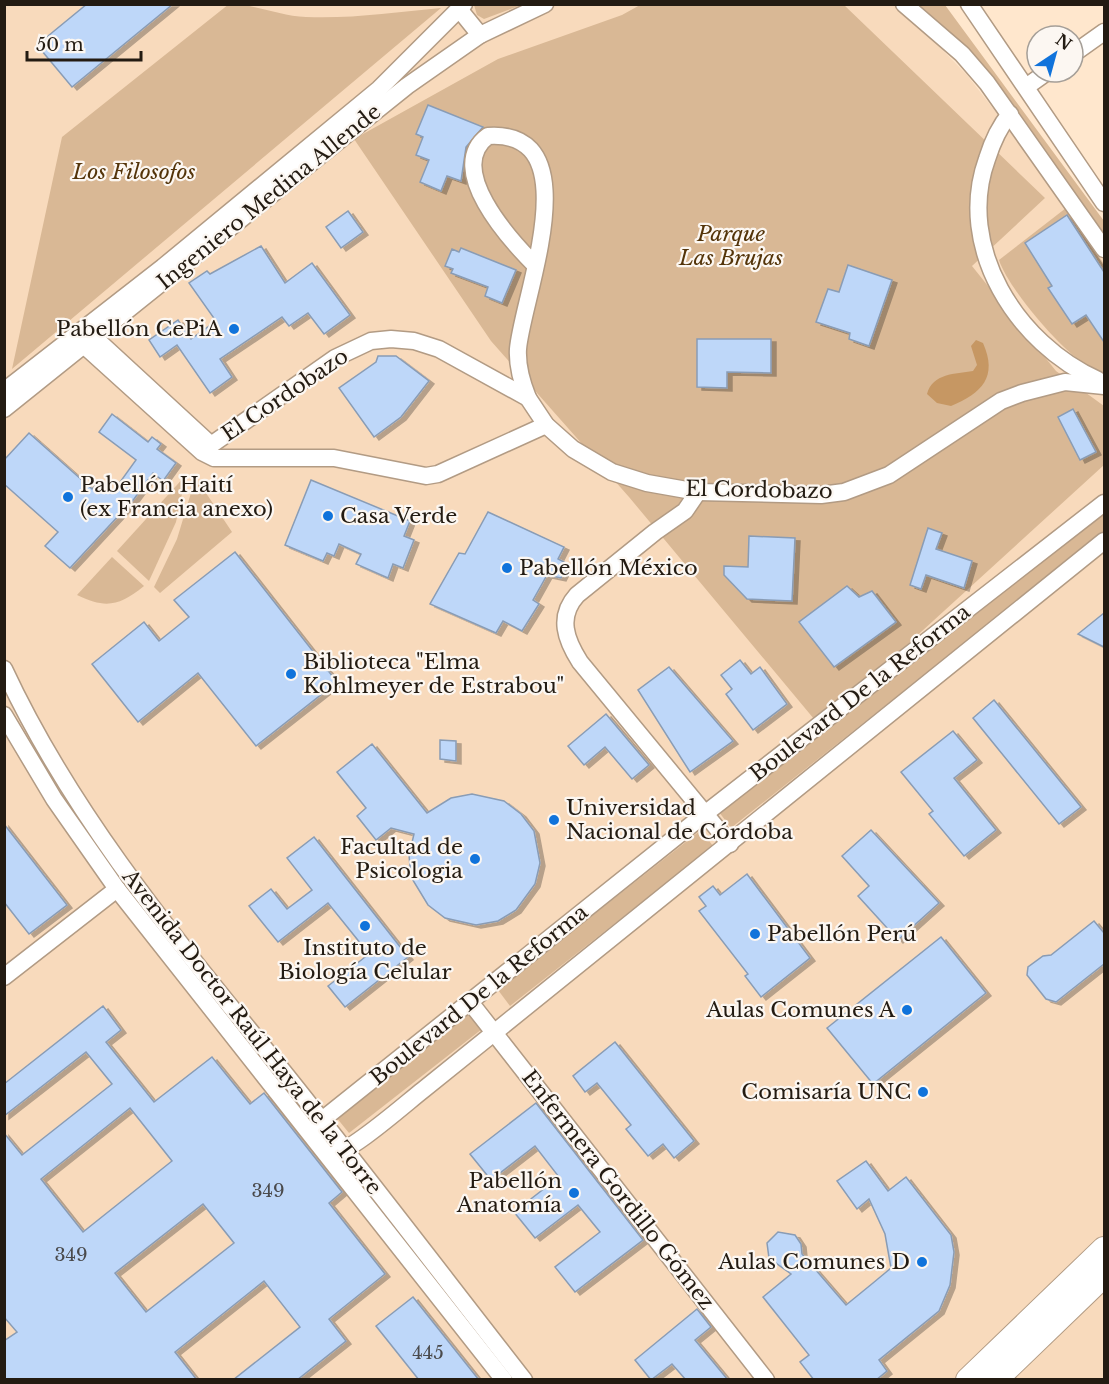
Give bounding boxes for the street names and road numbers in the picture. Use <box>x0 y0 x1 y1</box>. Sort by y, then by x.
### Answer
street label: Ingeniero Medina Allende <box>152 99 386 295</box>
street label: El Cordobazo <box>217 343 353 447</box>
street label: El Cordobazo <box>685 476 833 504</box>
street label: Boulevard De la Reforma <box>745 599 976 787</box>
street label: Avenida Doctor Raúl Haya de la Torre <box>116 863 387 1200</box>
street label: Boulevard De la Reforma <box>365 899 593 1091</box>
street label: Enfermera Gordillo Gómez <box>516 1065 720 1315</box>

